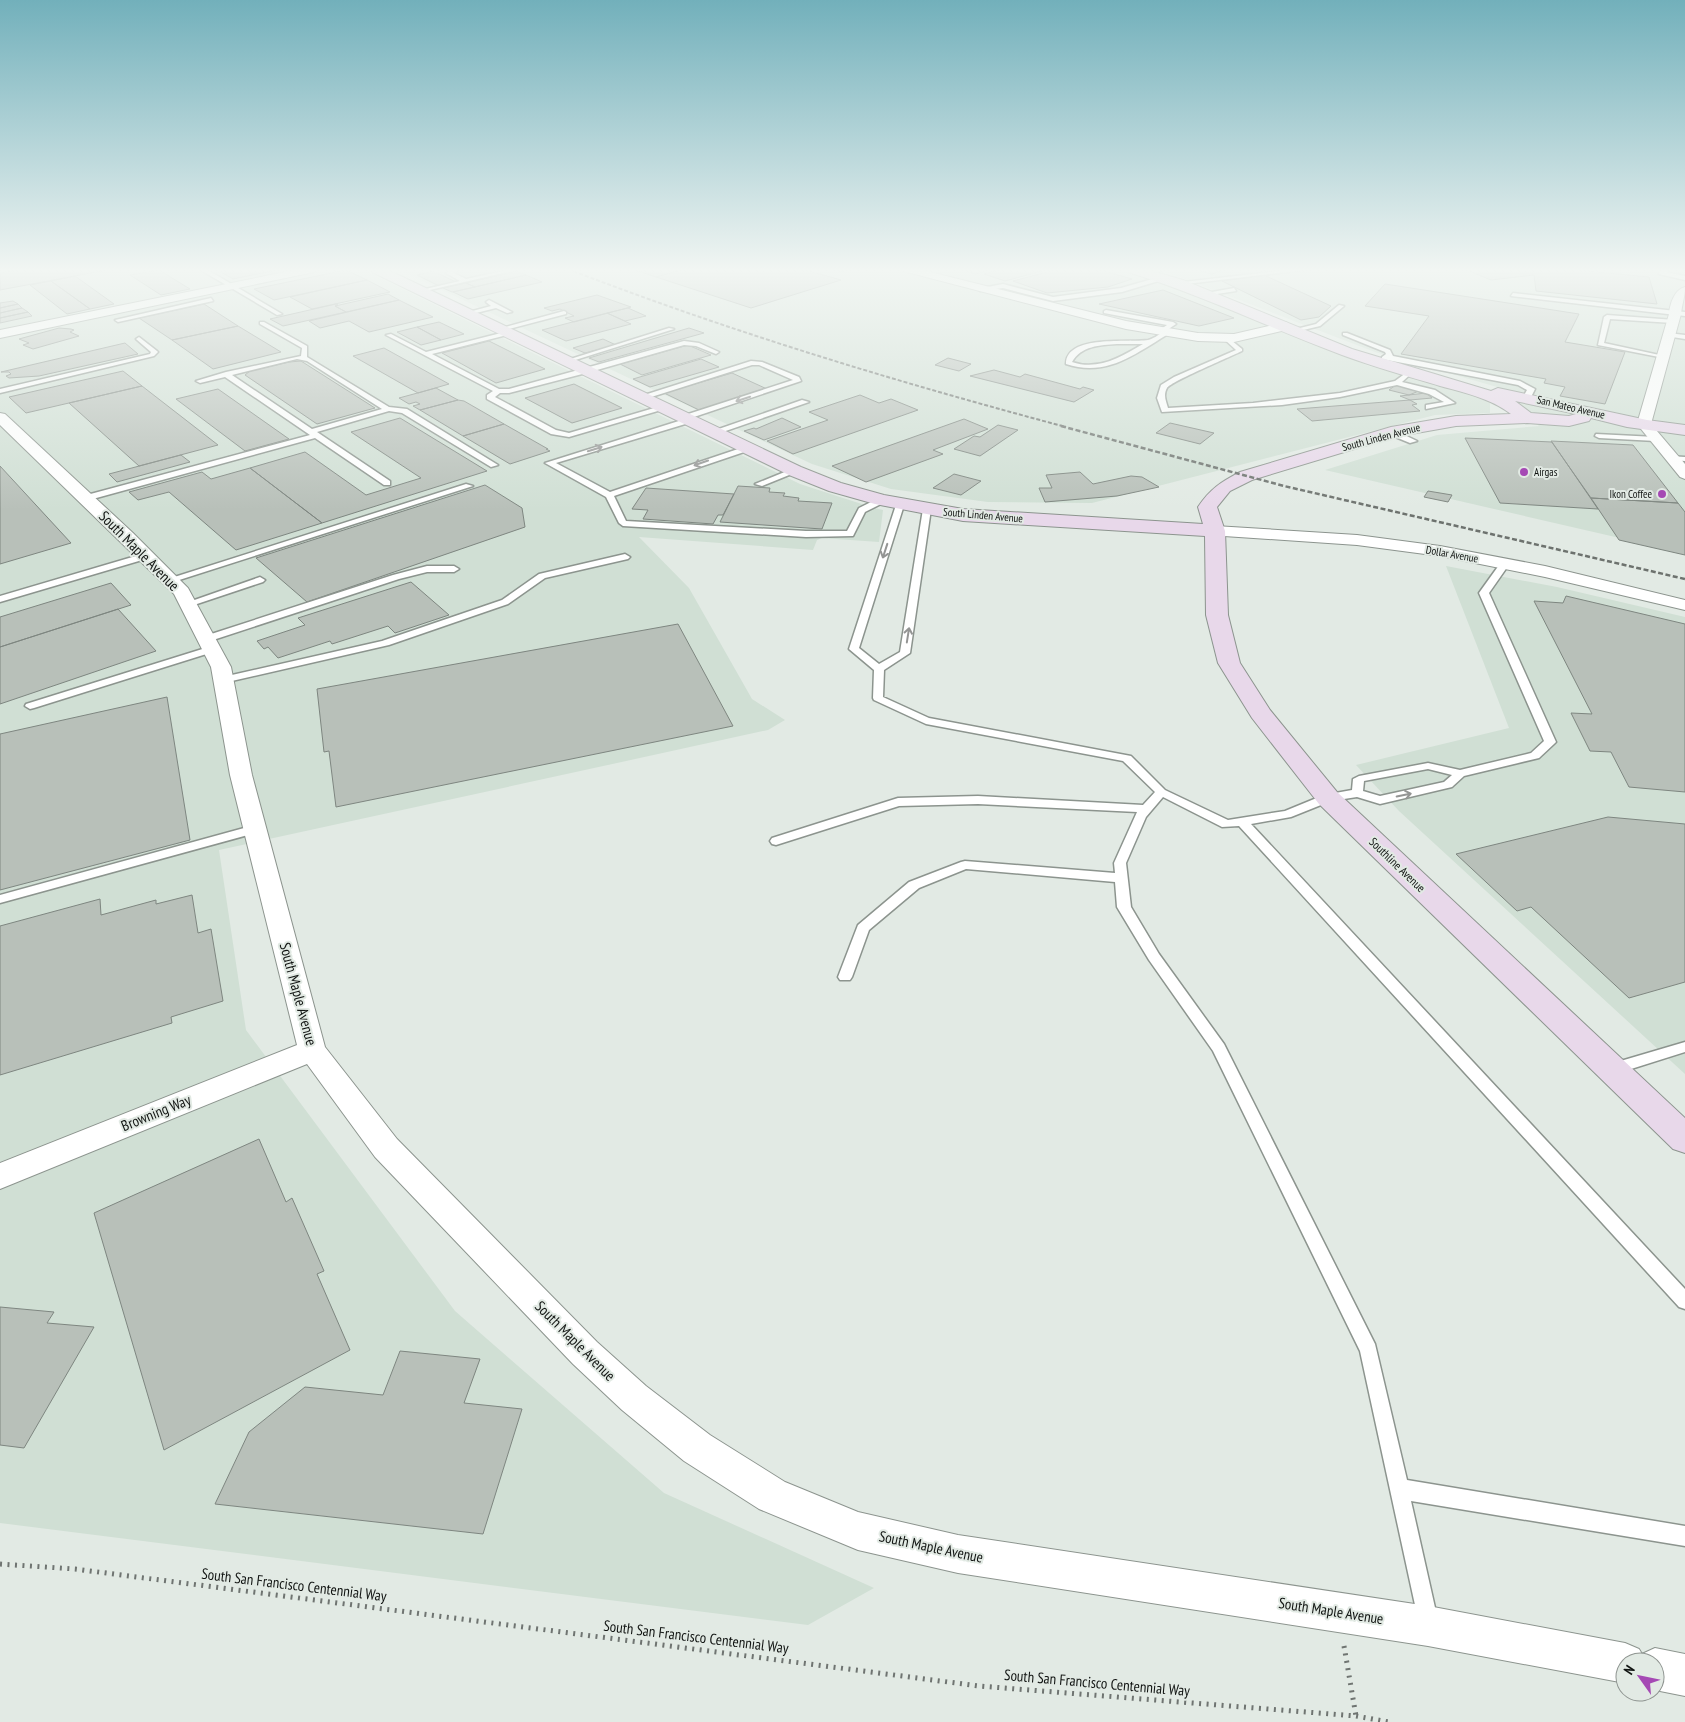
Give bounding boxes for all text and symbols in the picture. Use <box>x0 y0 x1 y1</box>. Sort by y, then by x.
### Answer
street label: San Mateo Avenue <box>1535 392 1607 422</box>
one-way arrow <box>736 395 751 404</box>
street label: South Linden Avenue <box>1340 420 1422 454</box>
one-way arrow <box>587 443 603 453</box>
one-way arrow <box>693 459 709 469</box>
place label: Airgas <box>1534 465 1558 479</box>
marker: Airgas <box>1518 466 1530 478</box>
place label: Ikon Coffee <box>1609 487 1652 501</box>
marker: Ikon Coffee <box>1656 488 1668 500</box>
street label: South Linden Avenue <box>942 505 1024 526</box>
street label: South Maple Avenue <box>95 507 183 595</box>
one-way arrow <box>880 543 890 559</box>
street label: Dollar Avenue <box>1425 543 1480 566</box>
one-way arrow <box>903 627 913 643</box>
one-way arrow <box>1395 790 1411 799</box>
street label: Southline Avenue <box>1366 834 1429 895</box>
street label: South Maple Avenue <box>276 940 321 1047</box>
street label: Browning Way <box>118 1090 194 1135</box>
street label: South Maple Avenue <box>531 1297 619 1385</box>
street label: South Maple Avenue <box>877 1526 985 1567</box>
street label: South San Francisco Centennial Way <box>200 1564 388 1605</box>
street label: South Maple Avenue <box>1277 1593 1385 1628</box>
street label: South San Francisco Centennial Way <box>602 1616 790 1657</box>
north arrow <box>1615 1652 1665 1702</box>
text: N <box>1619 1662 1639 1678</box>
street label: South San Francisco Centennial Way <box>1003 1665 1191 1700</box>

